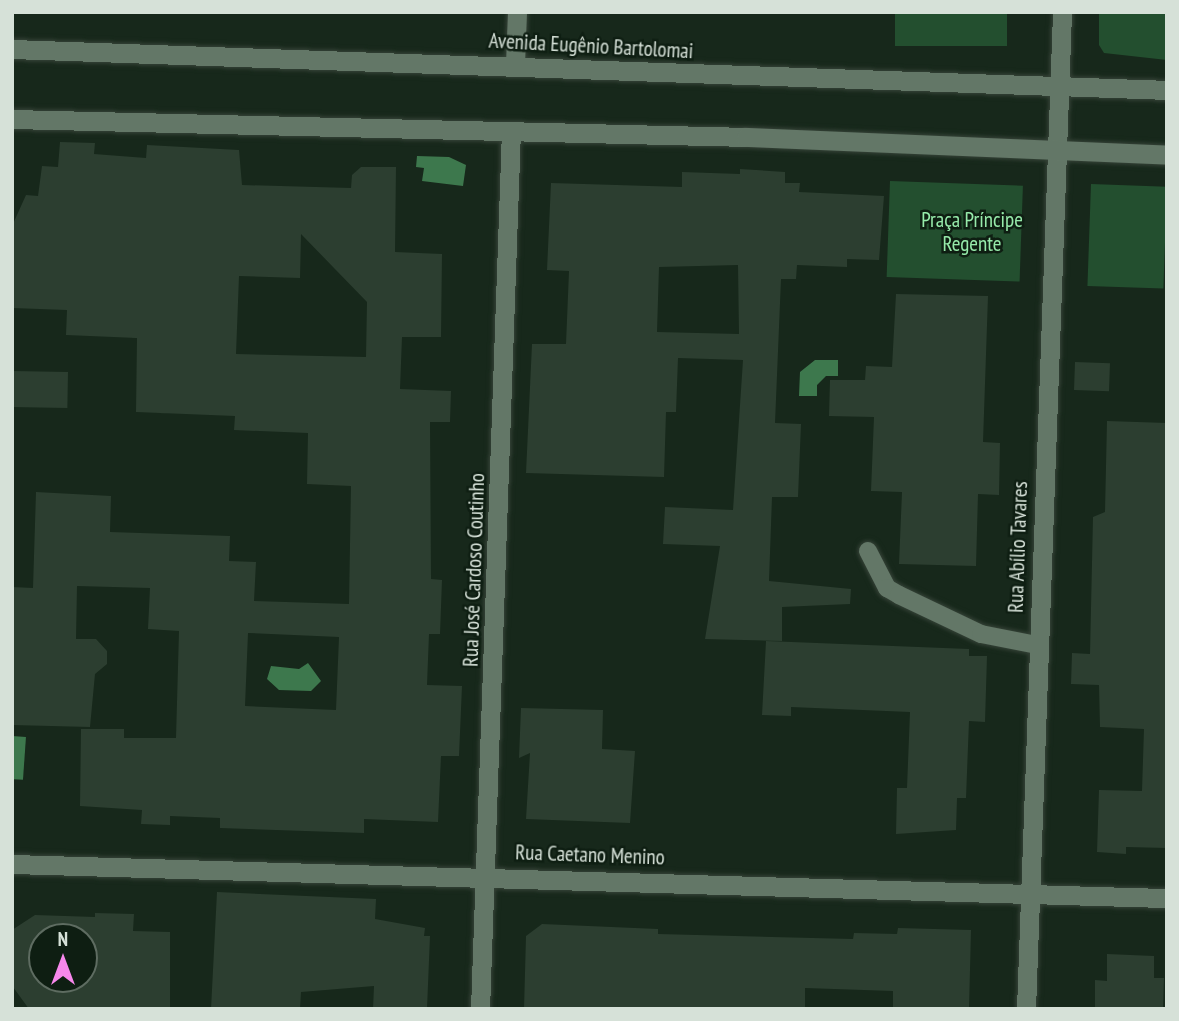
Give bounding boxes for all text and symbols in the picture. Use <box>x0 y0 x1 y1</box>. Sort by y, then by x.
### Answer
street label: Avenida Eugênio Bartolomai <box>488 28 694 64</box>
park label: Praça Príncipe Regente <box>921 207 1023 257</box>
street label: Rua José Cardoso Coutinho <box>458 473 490 667</box>
street label: Rua Abílio Tavares <box>1003 480 1033 614</box>
street label: Rua Caetano Menino <box>515 840 665 870</box>
north arrow <box>28 923 98 993</box>
text: N <box>58 927 68 951</box>

